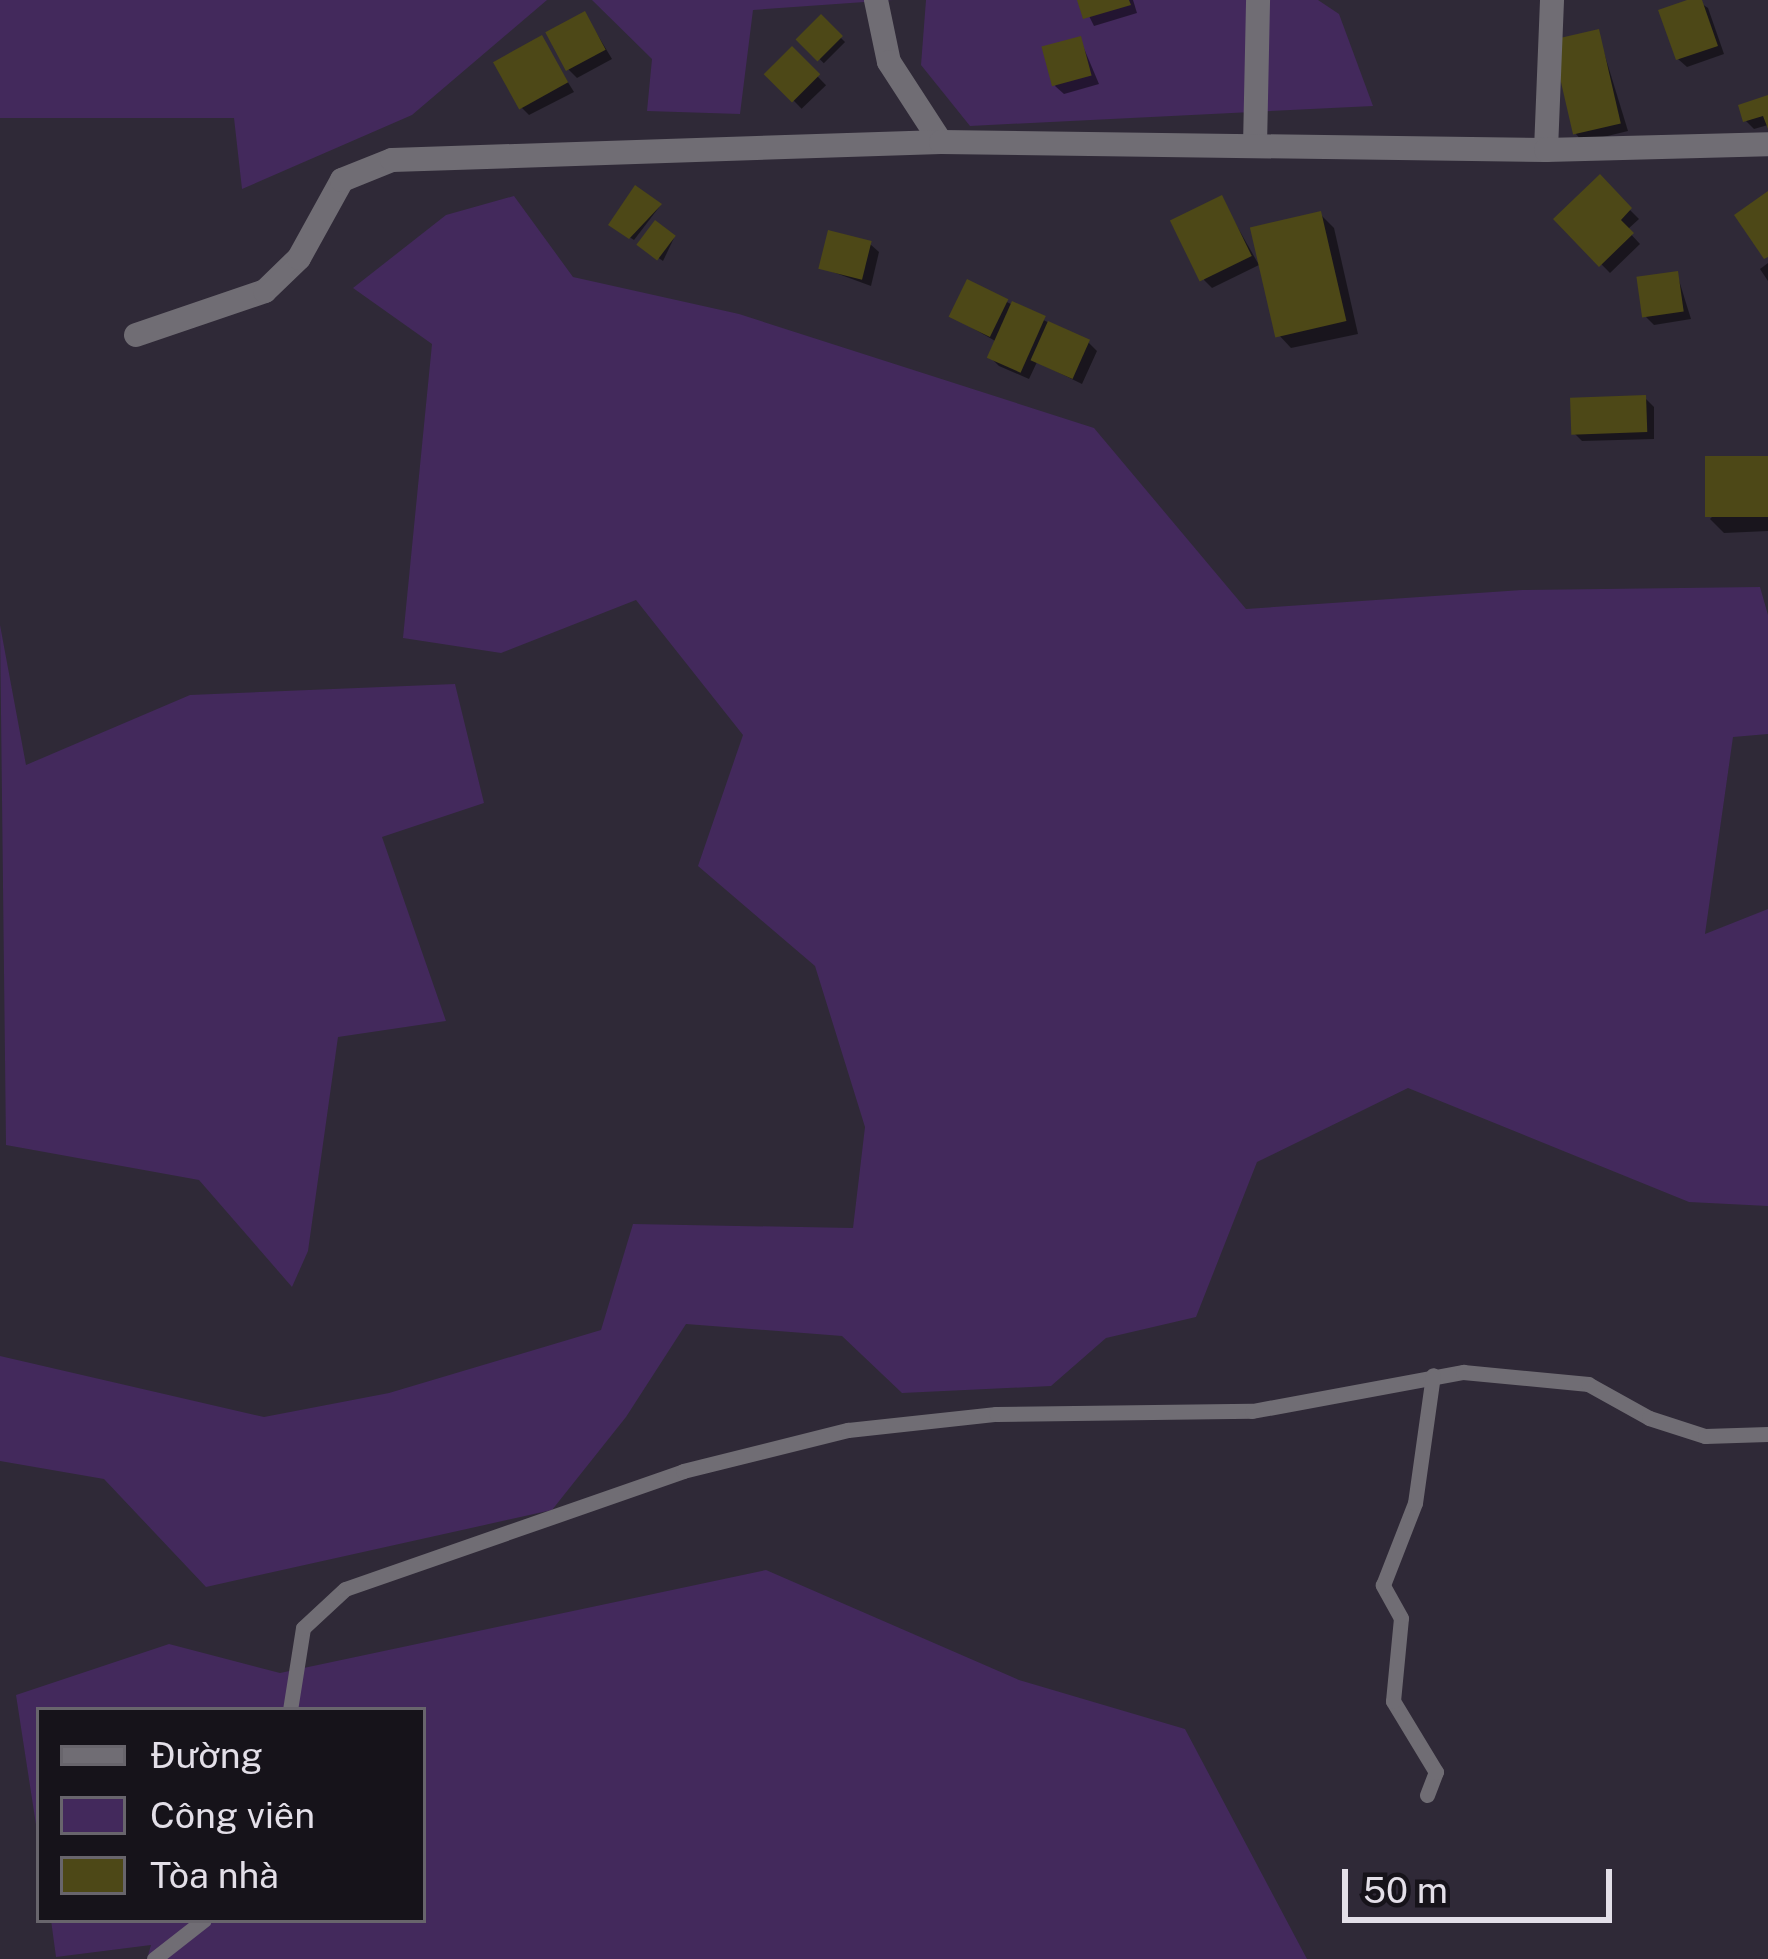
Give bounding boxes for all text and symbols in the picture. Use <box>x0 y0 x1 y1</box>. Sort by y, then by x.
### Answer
legend <box>36 1707 426 1923</box>
text: Đường <box>150 1734 263 1776</box>
text: Công viên <box>150 1794 315 1836</box>
scale bar <box>1348 1845 1618 1919</box>
text: Tòa nhà <box>150 1854 279 1896</box>
text: 50 m <box>1363 1869 1448 1911</box>

